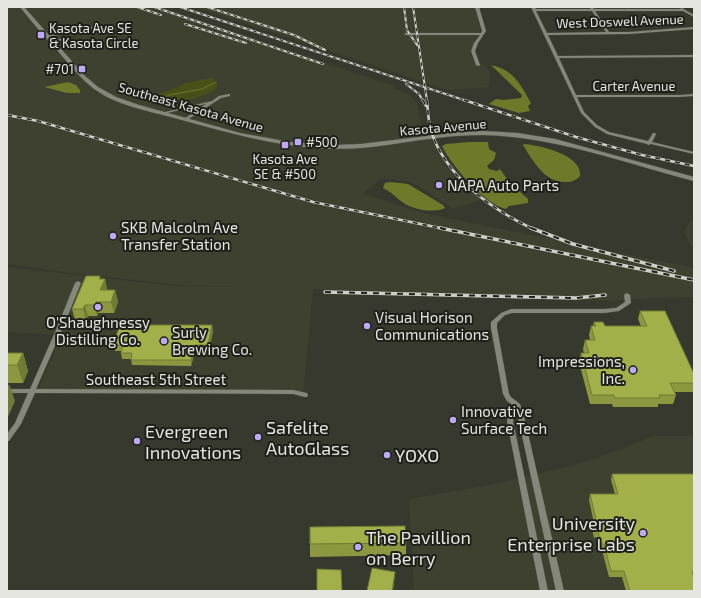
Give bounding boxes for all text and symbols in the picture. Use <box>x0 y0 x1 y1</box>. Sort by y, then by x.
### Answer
street label: West Doswell Avenue <box>556 11 684 31</box>
place label: Kasota Ave SE & Kasota Circle <box>49 20 139 51</box>
marker: Kasota Ave SE & Kasota Circle <box>36 30 46 40</box>
place label: #701 <box>45 61 74 77</box>
marker: #701 <box>77 64 87 74</box>
street label: Carter Avenue <box>593 78 675 94</box>
street label: Southeast Kasota Avenue <box>117 79 265 135</box>
street label: Kasota Avenue <box>399 115 487 139</box>
place label: #500 <box>306 134 338 150</box>
marker: #500 <box>293 137 303 147</box>
marker: Kasota Ave SE & #500 <box>280 140 290 150</box>
place label: Kasota Ave SE & #500 <box>252 151 318 182</box>
place label: NAPA Auto Parts <box>447 176 559 194</box>
marker: NAPA Auto Parts <box>434 180 444 190</box>
place label: SKB Malcolm Ave Transfer Station <box>121 218 238 253</box>
marker: SKB Malcolm Ave Transfer Station <box>108 231 118 241</box>
marker: O'Shaughnessy Distilling Co. <box>93 302 103 312</box>
place label: Visual Horison Communications <box>375 308 489 343</box>
place label: O'Shaughnessy Distilling Co. <box>46 313 150 348</box>
marker: Visual Horison Communications <box>362 321 372 331</box>
place label: Surly Brewing Co. <box>172 323 252 358</box>
marker: Surly Brewing Co. <box>159 336 169 346</box>
place label: Impressions, Inc. <box>538 352 625 387</box>
marker: Impressions, Inc. <box>628 365 638 375</box>
street label: Southeast 5th Street <box>86 370 226 388</box>
place label: Innovative Surface Tech <box>461 402 547 437</box>
marker: Innovative Surface Tech <box>448 415 458 425</box>
place label: Safelite AutoGlass <box>266 416 349 459</box>
place label: Evergreen Innovations <box>145 420 241 463</box>
marker: Safelite AutoGlass <box>253 432 263 442</box>
marker: Evergreen Innovations <box>132 436 142 446</box>
place label: YOXO <box>395 444 439 466</box>
marker: YOXO <box>382 450 392 460</box>
place label: University Enterprise Labs <box>507 512 635 555</box>
place label: The Pavillion on Berry <box>366 526 471 569</box>
marker: University Enterprise Labs <box>638 528 648 538</box>
marker: The Pavillion on Berry <box>353 542 363 552</box>

